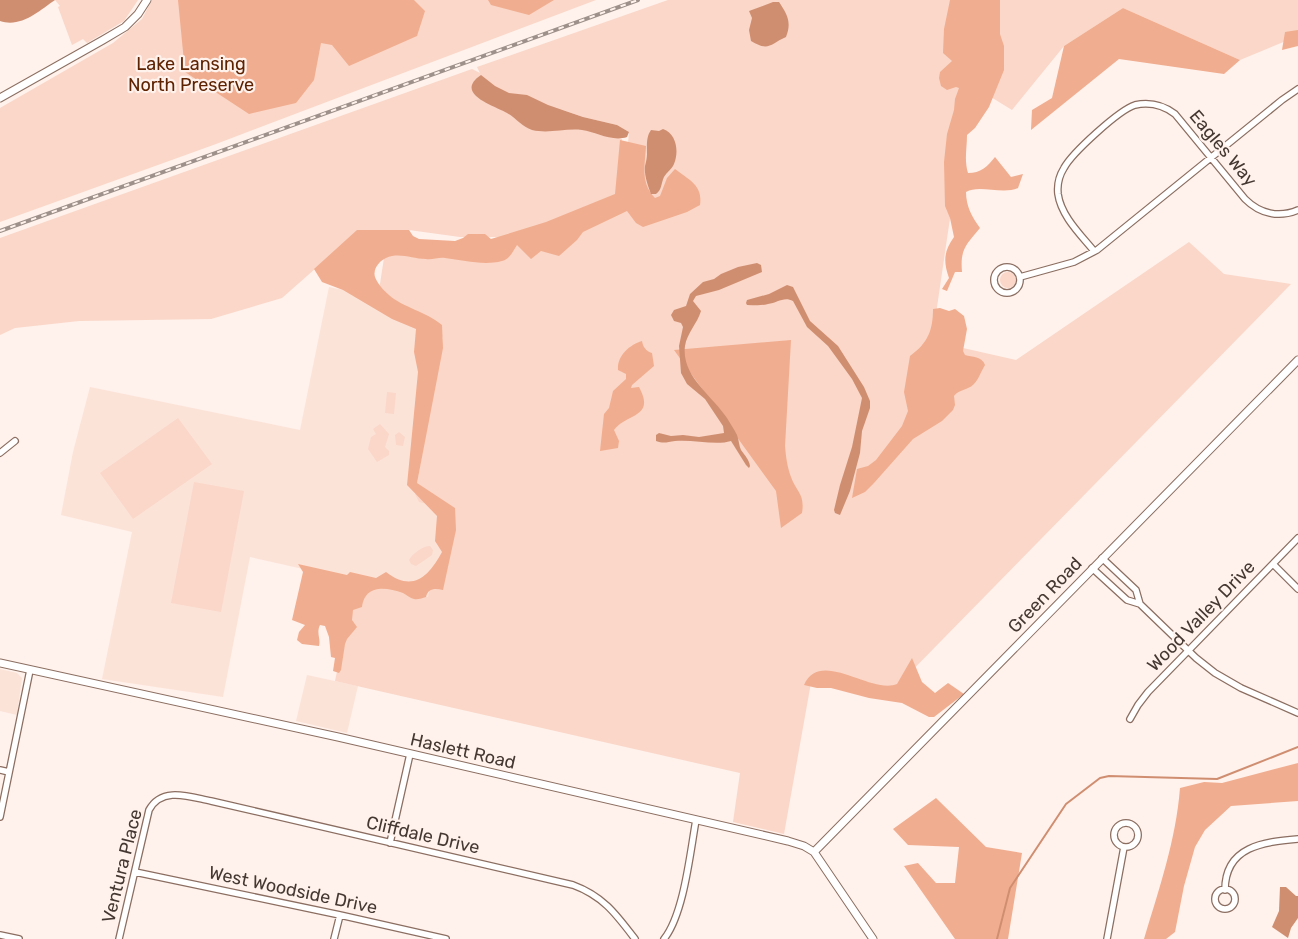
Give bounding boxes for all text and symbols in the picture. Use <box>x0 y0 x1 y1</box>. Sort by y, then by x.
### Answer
park label: Lake Lansing North Preserve <box>128 53 254 96</box>
street label: Eagles Way <box>1185 105 1261 191</box>
street label: Green Road <box>1003 552 1087 638</box>
street label: Wood Valley Drive <box>1142 556 1260 676</box>
street label: Haslett Road <box>408 728 518 774</box>
street label: Ventura Place <box>97 807 147 925</box>
street label: Cliffdale Drive <box>364 811 482 859</box>
street label: West Woodside Drive <box>207 861 379 919</box>

